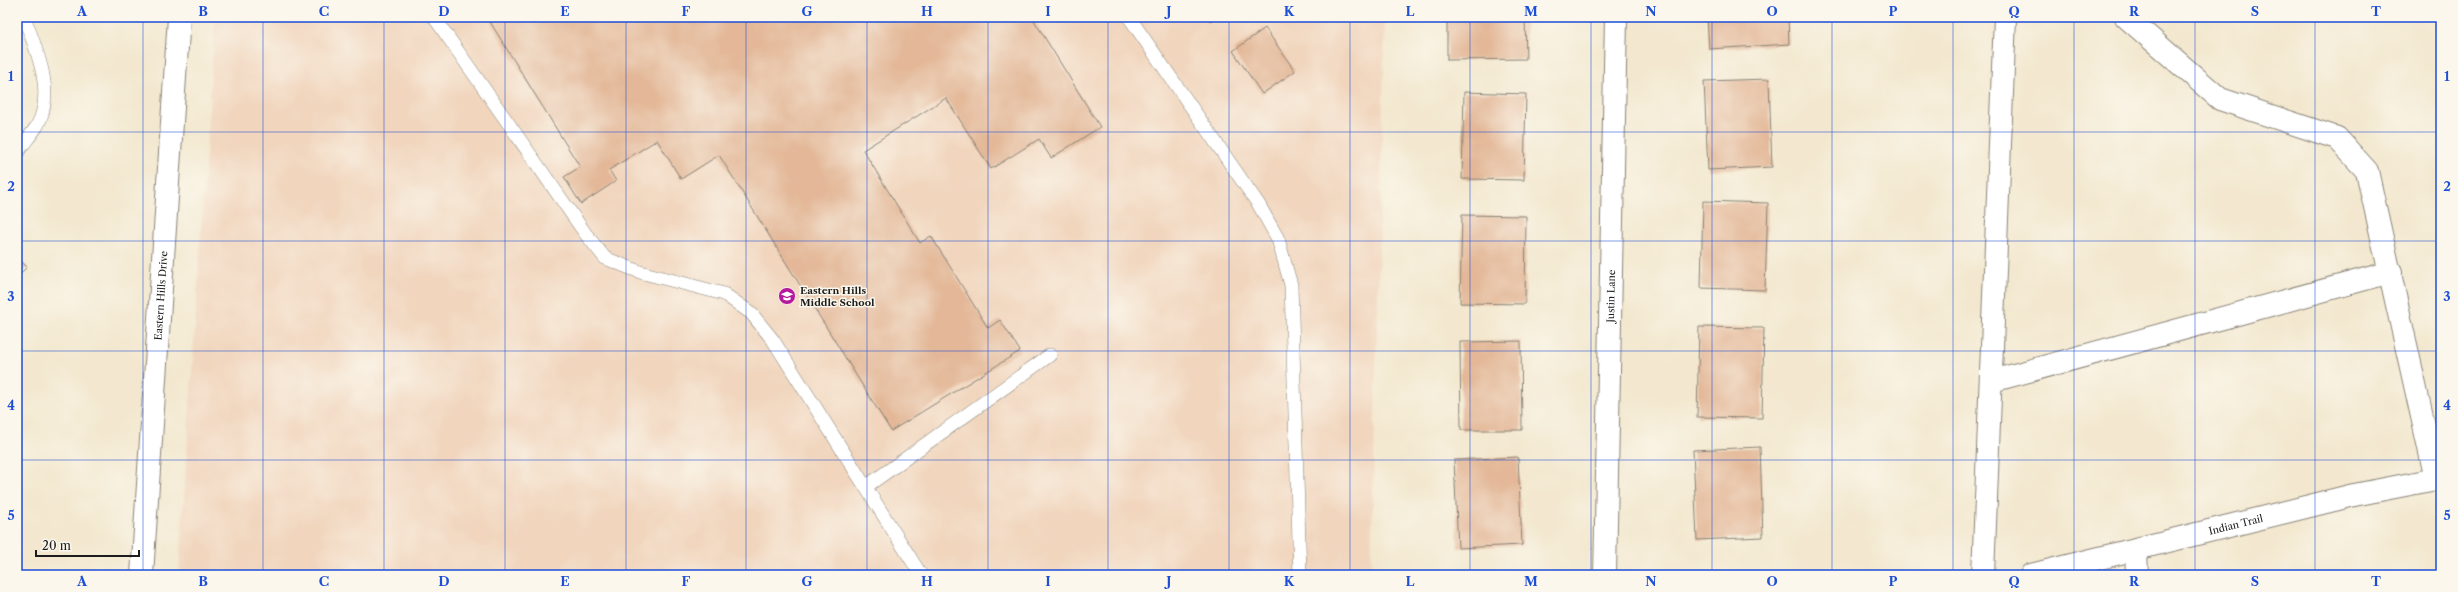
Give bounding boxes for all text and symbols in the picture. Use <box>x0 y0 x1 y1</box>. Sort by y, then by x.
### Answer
text: A <box>76 3 88 19</box>
text: B <box>198 3 208 19</box>
text: C <box>319 3 329 19</box>
text: D <box>438 3 450 19</box>
text: E <box>560 3 570 19</box>
text: F <box>682 3 691 19</box>
text: G <box>801 3 813 19</box>
text: H <box>921 3 933 19</box>
text: I <box>1045 3 1051 19</box>
text: J <box>1164 3 1172 19</box>
text: K <box>1284 3 1295 19</box>
text: L <box>1406 3 1415 19</box>
text: M <box>1524 3 1538 19</box>
text: N <box>1645 3 1657 19</box>
text: O <box>1766 3 1778 19</box>
text: P <box>1889 3 1898 19</box>
text: Q <box>2008 3 2020 19</box>
text: R <box>2129 3 2140 19</box>
text: S <box>2251 3 2259 19</box>
text: T <box>2371 3 2381 19</box>
text: 1 <box>8 68 14 84</box>
text: 1 <box>2444 68 2450 84</box>
text: 2 <box>7 178 15 194</box>
text: 2 <box>2443 178 2451 194</box>
street label: Eastern Hills Drive <box>151 250 170 341</box>
street label: Justin Lane <box>1603 269 1618 325</box>
place label: Eastern Hills Middle School <box>800 284 875 309</box>
school or university icon: Eastern Hills Middle School <box>777 286 797 306</box>
text: 3 <box>7 288 15 304</box>
text: 3 <box>2443 288 2451 304</box>
text: 4 <box>7 397 15 413</box>
text: 4 <box>2443 397 2451 413</box>
text: 5 <box>7 507 15 523</box>
text: 5 <box>2443 507 2451 523</box>
street label: Indian Trail <box>2207 511 2264 537</box>
scale bar <box>36 532 139 558</box>
text: 20 m <box>42 538 71 553</box>
text: A <box>76 573 88 589</box>
text: B <box>198 573 208 589</box>
text: C <box>319 573 329 589</box>
text: D <box>438 573 450 589</box>
text: E <box>560 573 570 589</box>
text: F <box>682 573 691 589</box>
text: G <box>801 573 813 589</box>
text: H <box>921 573 933 589</box>
text: I <box>1045 573 1051 589</box>
text: J <box>1164 573 1172 589</box>
text: K <box>1284 573 1295 589</box>
text: L <box>1406 573 1415 589</box>
text: M <box>1524 573 1538 589</box>
text: N <box>1645 573 1657 589</box>
text: O <box>1766 573 1778 589</box>
text: P <box>1889 573 1898 589</box>
text: Q <box>2008 573 2020 589</box>
text: R <box>2129 573 2140 589</box>
text: S <box>2251 573 2259 589</box>
text: T <box>2371 573 2381 589</box>

